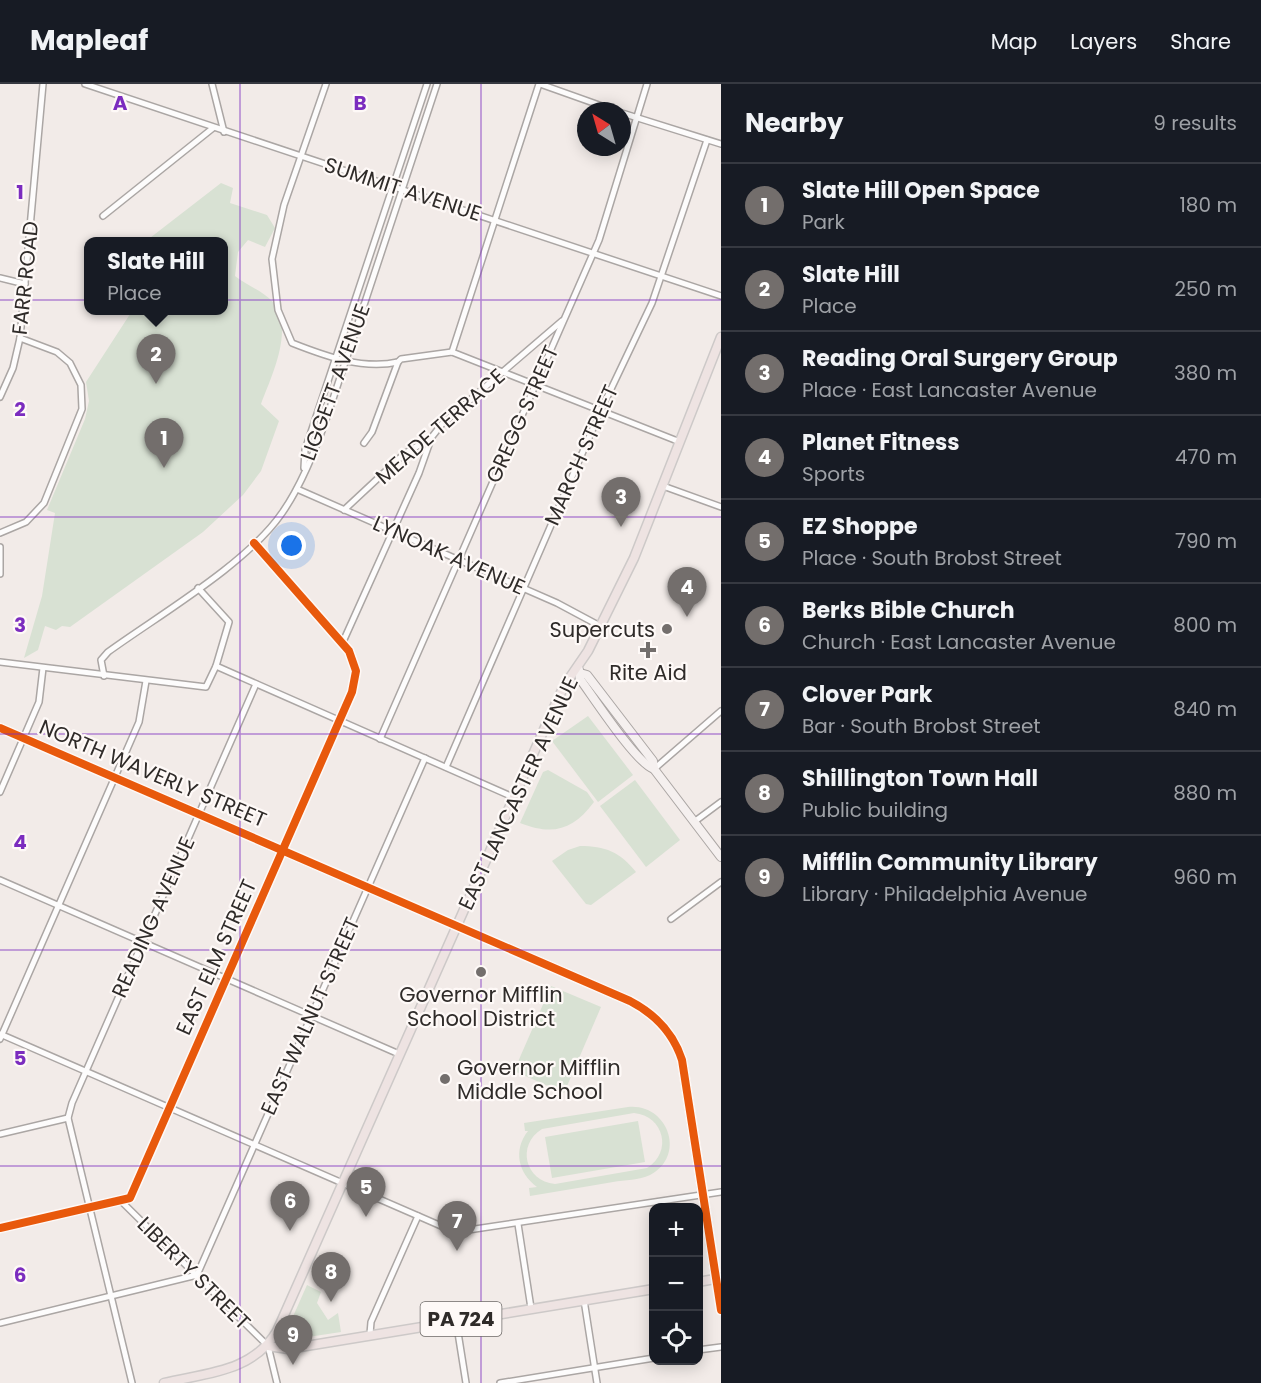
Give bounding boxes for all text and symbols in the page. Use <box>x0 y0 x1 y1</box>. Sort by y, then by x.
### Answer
text: Mapleaf <box>30 21 148 60</box>
text: Map <box>991 27 1037 56</box>
text: Layers <box>1070 27 1137 56</box>
text: Share <box>1170 27 1231 56</box>
text: A <box>113 89 128 117</box>
text: B <box>353 89 367 117</box>
north arrow <box>577 102 631 156</box>
text: Nearby <box>745 105 843 141</box>
text: 9 results <box>1153 109 1237 137</box>
street label: SUMMIT AVENUE <box>321 150 485 228</box>
text: Slate Hill Open Space <box>802 175 1040 206</box>
text: 1 <box>16 178 24 206</box>
text: 1 <box>761 191 768 219</box>
text: 180 m <box>1179 191 1237 219</box>
text: Park <box>802 208 845 236</box>
street label: FARR ROAD <box>5 220 45 336</box>
popup <box>84 237 228 315</box>
text: Slate Hill <box>107 246 205 277</box>
text: Slate Hill <box>802 259 900 290</box>
text: 2 <box>759 275 770 303</box>
text: 250 m <box>1174 275 1237 303</box>
text: Place <box>107 279 162 307</box>
text: Place <box>802 292 857 320</box>
street label: LIGGETT AVENUE <box>293 300 377 464</box>
pin: 2 <box>136 334 176 384</box>
street label: GREGG STREET <box>479 341 565 487</box>
text: Reading Oral Surgery Group <box>802 343 1118 374</box>
text: 3 <box>758 359 771 387</box>
text: 380 m <box>1174 359 1237 387</box>
street label: MEADE TERRACE <box>369 362 511 490</box>
text: Place · East Lancaster Avenue <box>802 376 1097 404</box>
street label: MARCH STREET <box>537 380 625 530</box>
text: 2 <box>14 395 26 423</box>
pin: 1 <box>144 418 184 468</box>
text: Planet Fitness <box>802 427 960 458</box>
text: 4 <box>758 443 771 471</box>
text: 470 m <box>1175 443 1237 471</box>
text: Sports <box>802 460 865 488</box>
pin: 3 <box>602 478 640 527</box>
street label: LYNOAK AVENUE <box>368 508 530 602</box>
text: EZ Shoppe <box>802 511 917 542</box>
text: 5 <box>758 527 771 555</box>
text: 790 m <box>1175 527 1237 555</box>
your location <box>277 531 306 560</box>
text: Place · South Brobst Street <box>802 544 1062 572</box>
pin: 4 <box>668 568 706 617</box>
text: Berks Bible Church <box>802 595 1015 626</box>
text: 3 <box>14 611 26 639</box>
text: 6 <box>758 611 771 639</box>
text: 800 m <box>1173 611 1237 639</box>
place label: Supercuts <box>549 615 655 644</box>
marker: Supercuts <box>660 622 674 636</box>
text: Church · East Lancaster Avenue <box>802 628 1116 656</box>
marker: Rite Aid <box>641 643 655 657</box>
place label: Rite Aid <box>609 658 687 687</box>
street label: EAST LANCASTER AVENUE <box>451 672 585 914</box>
text: Clover Park <box>802 679 932 710</box>
text: 7 <box>759 695 770 723</box>
text: 840 m <box>1173 695 1237 723</box>
street label: NORTH WAVERLY STREET <box>35 712 271 834</box>
text: Bar · South Brobst Street <box>802 712 1041 740</box>
text: Shillington Town Hall <box>802 763 1038 794</box>
text: 8 <box>758 779 771 807</box>
text: 880 m <box>1173 779 1237 807</box>
text: Public building <box>802 796 948 824</box>
text: 4 <box>13 828 27 856</box>
street label: READING AVENUE <box>105 832 201 1002</box>
text: Mifflin Community Library <box>802 847 1098 878</box>
text: 9 <box>758 863 771 891</box>
text: 960 m <box>1173 863 1237 891</box>
street label: EAST ELM STREET <box>169 875 263 1039</box>
text: Library · Philadelphia Avenue <box>802 880 1087 908</box>
street label: EAST WALNUT STREET <box>253 913 367 1119</box>
marker: Governor Mifflin School District <box>474 965 488 979</box>
place label: Governor Mifflin School District <box>399 980 563 1033</box>
text: 5 <box>14 1044 27 1072</box>
place label: Governor Mifflin Middle School <box>457 1053 621 1106</box>
marker: Governor Mifflin Middle School <box>438 1072 452 1086</box>
pin: 5 <box>346 1168 386 1217</box>
pin: 6 <box>270 1182 310 1231</box>
pin: 7 <box>438 1202 476 1251</box>
map controls <box>649 1203 703 1365</box>
button: + <box>649 1203 703 1257</box>
street label: LIBERTY STREET <box>131 1210 257 1336</box>
pin: 8 <box>312 1252 350 1302</box>
button: − <box>649 1257 703 1311</box>
text: 6 <box>14 1261 26 1289</box>
road number: PA 724 <box>420 1302 502 1336</box>
button: locate <box>649 1311 703 1365</box>
pin: 9 <box>274 1316 312 1365</box>

